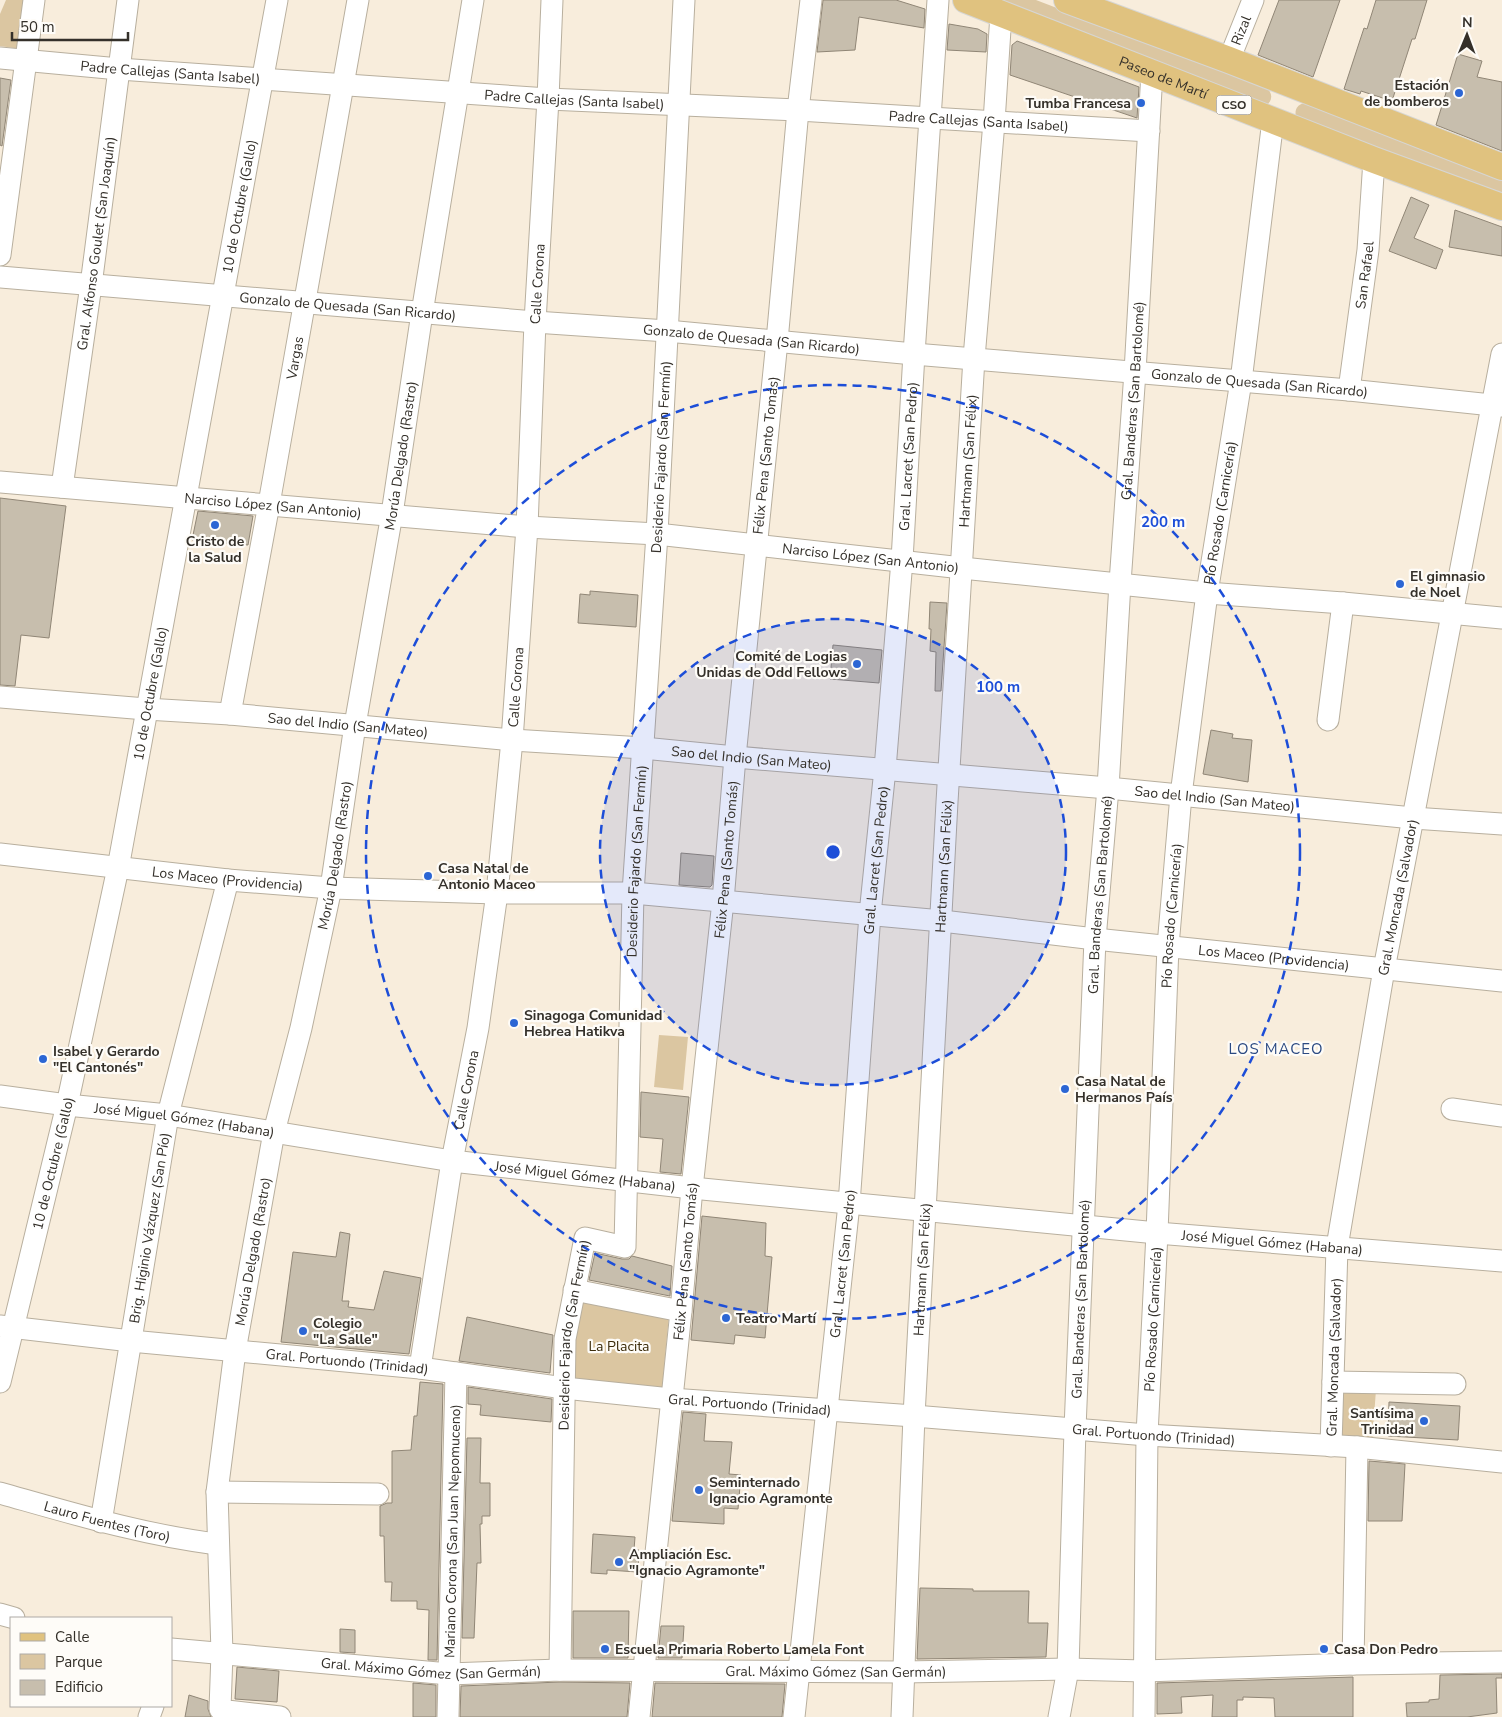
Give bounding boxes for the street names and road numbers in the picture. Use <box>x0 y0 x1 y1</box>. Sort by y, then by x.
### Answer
street label: Rizal <box>1227 12 1256 48</box>
street label: Paseo de Martí <box>1116 52 1211 104</box>
street label: Padre Callejas (Santa Isabel) <box>80 56 261 89</box>
street label: Padre Callejas (Santa Isabel) <box>484 86 665 114</box>
road number: CSO <box>1216 96 1252 114</box>
street label: Padre Callejas (Santa Isabel) <box>888 106 1069 136</box>
street label: Gral. Alfonso Goulet (San Joaquín) <box>73 135 120 352</box>
street label: 10 de Octubre (Gallo) <box>218 138 261 275</box>
street label: San Rafael <box>1351 240 1379 310</box>
street label: Calle Corona <box>526 243 550 325</box>
street label: Gonzalo de Quesada (San Ricardo) <box>238 288 457 325</box>
street label: Gral. Banderas (San Bartolomé) <box>1117 301 1149 501</box>
street label: Gonzalo de Quesada (San Ricardo) <box>642 320 861 359</box>
street label: Vargas <box>282 335 308 382</box>
street label: Desiderio Fajardo (San Fermín) <box>647 360 676 554</box>
street label: Gonzalo de Quesada (San Ricardo) <box>1150 365 1369 402</box>
street label: Félix Pena (Santo Tomás) <box>749 376 783 535</box>
street label: Morúa Delgado (Rastro) <box>380 380 422 532</box>
street label: Gral. Lacret (San Pedro) <box>895 381 922 531</box>
street label: Hartmann (San Félix) <box>955 394 982 528</box>
street label: Pío Rosado (Carnicería) <box>1199 440 1241 586</box>
street label: Narciso López (San Antonio) <box>184 489 362 523</box>
street label: Narciso López (San Antonio) <box>781 539 960 578</box>
street label: 10 de Octubre (Gallo) <box>129 625 172 762</box>
street label: Calle Corona <box>504 646 529 728</box>
street label: Sao del Indio (San Mateo) <box>267 709 429 742</box>
street label: Sao del Indio (San Mateo) <box>670 742 832 775</box>
street label: Desiderio Fajardo (San Fermín) <box>623 764 652 958</box>
street label: Morúa Delgado (Rastro) <box>313 779 357 931</box>
street label: Félix Pena (Santo Tomás) <box>710 780 743 940</box>
street label: Sao del Indio (San Mateo) <box>1134 782 1296 816</box>
street label: Gral. Lacret (San Pedro) <box>860 785 893 935</box>
street label: Gral. Banderas (San Bartolomé) <box>1084 794 1117 994</box>
street label: Hartmann (San Félix) <box>931 799 957 933</box>
street label: Gral. Moncada (Salvador) <box>1374 818 1423 977</box>
street label: Pío Rosado (Carnicería) <box>1157 842 1187 989</box>
street label: Los Maceo (Providencia) <box>151 862 304 896</box>
street label: Los Maceo (Providencia) <box>1197 941 1350 975</box>
street label: Calle Corona <box>449 1048 483 1131</box>
street label: 10 de Octubre (Gallo) <box>28 1095 78 1232</box>
street label: José Miguel Gómez (Habana) <box>92 1099 276 1142</box>
street label: Brig. Higinio Vázquez (San Pío) <box>125 1131 175 1325</box>
street label: José Miguel Gómez (Habana) <box>493 1157 677 1196</box>
street label: Morúa Delgado (Rastro) <box>231 1176 276 1327</box>
street label: Félix Pena (Santo Tomás) <box>669 1181 703 1341</box>
street label: Gral. Lacret (San Pedro) <box>826 1189 860 1339</box>
street label: Gral. Banderas (San Bartolomé) <box>1067 1199 1094 1399</box>
street label: Hartmann (San Félix) <box>909 1202 935 1337</box>
street label: José Miguel Gómez (Habana) <box>1180 1226 1364 1260</box>
street label: Desiderio Fajardo (San Fermín) <box>555 1238 594 1431</box>
street label: Pío Rosado (Carnicería) <box>1140 1246 1166 1392</box>
street label: Gral. Moncada (Salvador) <box>1322 1277 1346 1437</box>
street label: Gral. Portuondo (Trinidad) <box>265 1345 430 1379</box>
street label: Gral. Portuondo (Trinidad) <box>667 1390 832 1420</box>
street label: Mariano Corona (San Juan Nepomuceno) <box>440 1404 465 1658</box>
street label: Gral. Portuondo (Trinidad) <box>1071 1420 1236 1450</box>
street label: Lauro Fuentes (Toro) <box>42 1497 172 1547</box>
street label: Gral. Máximo Gómez (San Germán) <box>320 1654 542 1684</box>
street label: Gral. Máximo Gómez (San Germán) <box>725 1662 946 1682</box>

